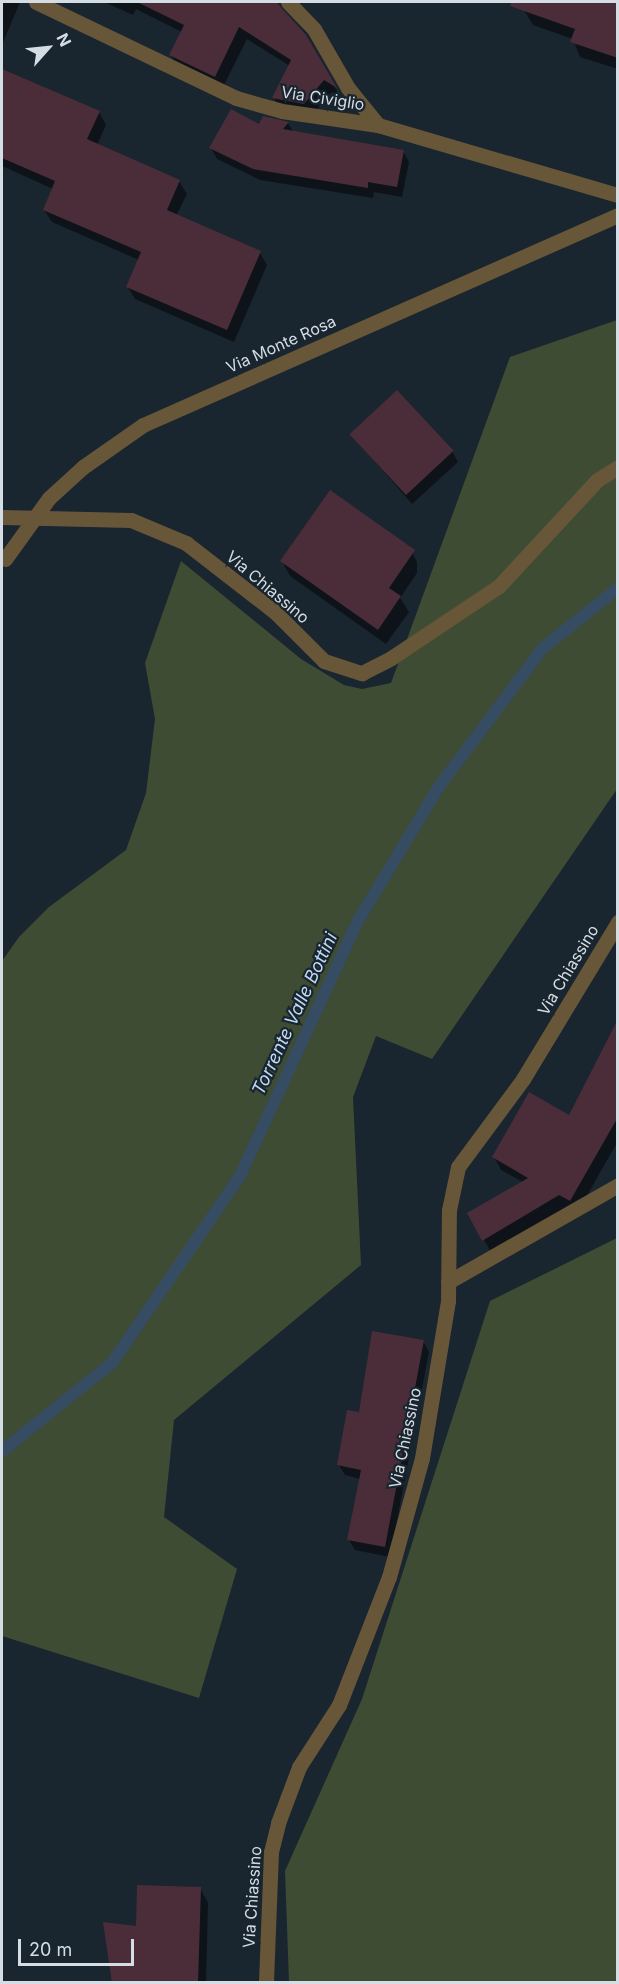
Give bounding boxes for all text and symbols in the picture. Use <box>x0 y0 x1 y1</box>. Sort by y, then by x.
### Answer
north arrow <box>18 18 78 78</box>
text: N <box>52 30 76 50</box>
street label: Via Civiglio <box>280 82 366 114</box>
street label: Via Monte Rosa <box>223 311 339 377</box>
street label: Via Chiassino <box>223 547 313 627</box>
street label: Via Chiassino <box>533 921 603 1019</box>
water label: Torrente Valle Bottini <box>248 929 342 1099</box>
street label: Via Chiassino <box>385 1386 425 1490</box>
street label: Via Chiassino <box>239 1845 265 1949</box>
scale bar <box>21 1927 136 1965</box>
text: 20 m <box>29 1939 72 1960</box>

